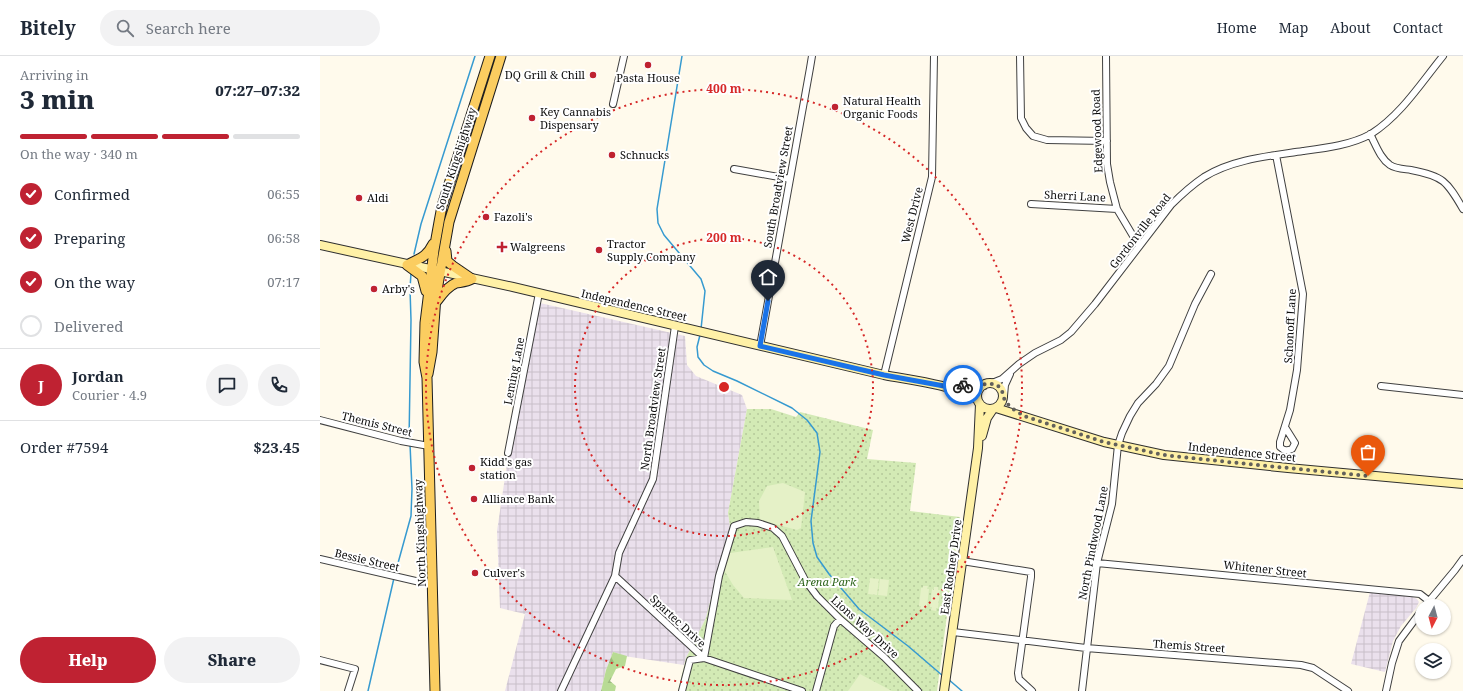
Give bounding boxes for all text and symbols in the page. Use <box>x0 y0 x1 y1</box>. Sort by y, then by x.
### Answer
search box <box>100 10 380 46</box>
text: Bitely <box>20 15 76 41</box>
icon: search <box>114 17 136 39</box>
text: Search here <box>146 18 231 38</box>
text: Home <box>1217 18 1257 37</box>
text: Map <box>1279 18 1308 37</box>
text: About <box>1330 18 1371 37</box>
text: Contact <box>1393 18 1443 37</box>
marker: Pasta House <box>643 60 653 70</box>
text: Arriving in <box>20 66 89 84</box>
place label: DQ Grill & Chill <box>505 67 586 82</box>
marker: DQ Grill & Chill <box>588 70 598 80</box>
place label: Pasta House <box>616 70 680 85</box>
text: 07:27–07:32 <box>215 80 300 100</box>
text: 400 m <box>706 80 742 97</box>
text: 3 min <box>20 81 95 117</box>
street label: Edgewood Road <box>1088 89 1105 173</box>
place label: Natural Health Organic Foods <box>843 93 921 121</box>
marker: Natural Health Organic Foods <box>830 102 840 112</box>
place label: Key Cannabis Dispensary <box>540 104 611 132</box>
street label: South Kingshighway <box>432 105 479 212</box>
marker: Key Cannabis Dispensary <box>527 113 537 123</box>
street label: South Broadview Street <box>759 125 796 249</box>
text: On the way · 340 m <box>20 145 138 163</box>
place label: Schnucks <box>620 147 669 162</box>
marker: Schnucks <box>607 150 617 160</box>
icon: check <box>20 183 42 205</box>
text: Confirmed <box>54 184 130 204</box>
text: 06:55 <box>267 185 300 203</box>
street label: West Drive <box>897 185 926 245</box>
street label: Sherri Lane <box>1044 186 1106 205</box>
place label: Aldi <box>367 190 389 205</box>
street label: Gordonville Road <box>1106 190 1174 271</box>
marker: Aldi <box>354 193 364 203</box>
place label: Fazoli's <box>494 209 533 224</box>
marker: Fazoli's <box>481 212 491 222</box>
icon: check <box>20 227 42 249</box>
text: Preparing <box>54 228 125 248</box>
text: 06:58 <box>267 229 300 247</box>
text: 200 m <box>706 229 742 246</box>
place label: Tractor Supply Company <box>607 236 696 264</box>
place label: Walgreens <box>510 239 565 254</box>
marker: Walgreens <box>497 242 507 252</box>
marker: Tractor Supply Company <box>594 245 604 255</box>
pin <box>751 260 785 301</box>
icon: home <box>757 266 779 288</box>
icon: check <box>20 271 42 293</box>
text: On the way <box>54 272 135 292</box>
text: 07:17 <box>267 273 300 291</box>
place label: Arby's <box>382 281 415 296</box>
marker: Arby's <box>369 284 379 294</box>
street label: Independence Street <box>580 285 689 324</box>
street label: Schonoff Lane <box>1280 288 1299 364</box>
text: Delivered <box>54 316 123 336</box>
street label: Leming Lane <box>500 336 527 406</box>
street label: North Broadview Street <box>636 346 669 471</box>
button: chat <box>206 364 248 406</box>
button: phone <box>258 364 300 406</box>
courier <box>943 365 983 405</box>
text: Jordan <box>72 366 124 386</box>
icon: bike <box>952 374 974 396</box>
text: J <box>38 375 44 395</box>
centre of rings <box>717 380 731 394</box>
text: Courier · 4.9 <box>72 386 147 404</box>
street label: Themis Street <box>340 408 414 440</box>
pin <box>1351 435 1385 476</box>
text: Order #7594 <box>20 437 108 457</box>
text: $23.45 <box>253 437 300 457</box>
street label: Independence Street <box>1188 438 1297 465</box>
icon: bag <box>1357 441 1379 463</box>
place label: Kidd's gas station <box>480 454 532 482</box>
marker: Kidd's gas station <box>467 463 477 473</box>
street label: North Kingshighway <box>410 478 429 587</box>
street label: North Pindwood Lane <box>1074 485 1111 601</box>
place label: Alliance Bank <box>482 491 555 506</box>
marker: Alliance Bank <box>469 494 479 504</box>
street label: East Rodney Drive <box>936 518 965 616</box>
street label: Bessie Street <box>333 545 401 574</box>
street label: Whitener Street <box>1223 557 1307 580</box>
place label: Culver's <box>483 565 525 580</box>
marker: Culver's <box>470 568 480 578</box>
park label: Arena Park <box>797 574 857 589</box>
street label: Spartec Drive <box>647 591 710 650</box>
street label: Lions Way Drive <box>828 592 903 661</box>
north arrow <box>1415 599 1451 635</box>
map controls <box>1415 599 1451 679</box>
street label: Themis Street <box>1153 636 1226 656</box>
button: Help <box>20 637 156 683</box>
button: Share <box>164 637 300 683</box>
button: layers <box>1415 643 1451 679</box>

